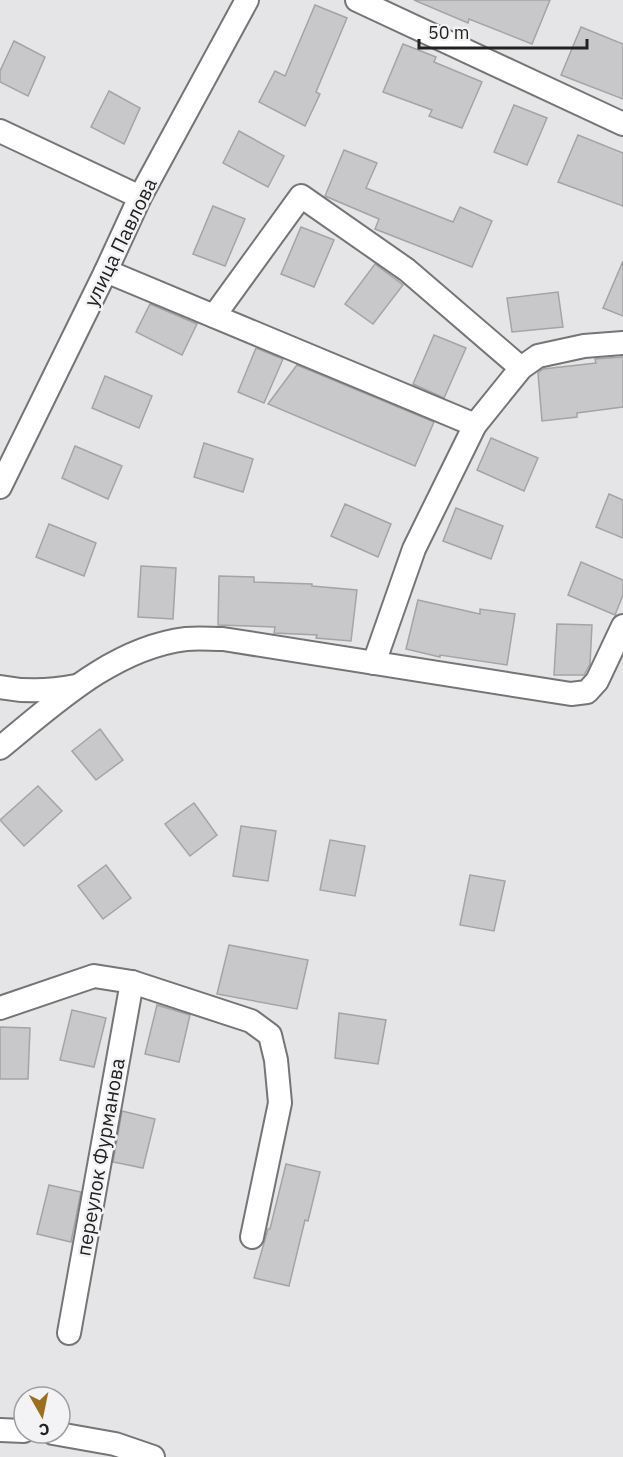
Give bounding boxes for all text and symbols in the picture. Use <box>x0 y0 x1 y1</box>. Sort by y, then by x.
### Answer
scale bar <box>419 12 587 50</box>
text: 50 m <box>428 21 470 44</box>
street label: улица Павлова <box>77 173 163 311</box>
street label: переулок Фурманова <box>69 1056 131 1258</box>
north arrow <box>12 1385 72 1445</box>
text: С <box>38 1419 51 1441</box>

